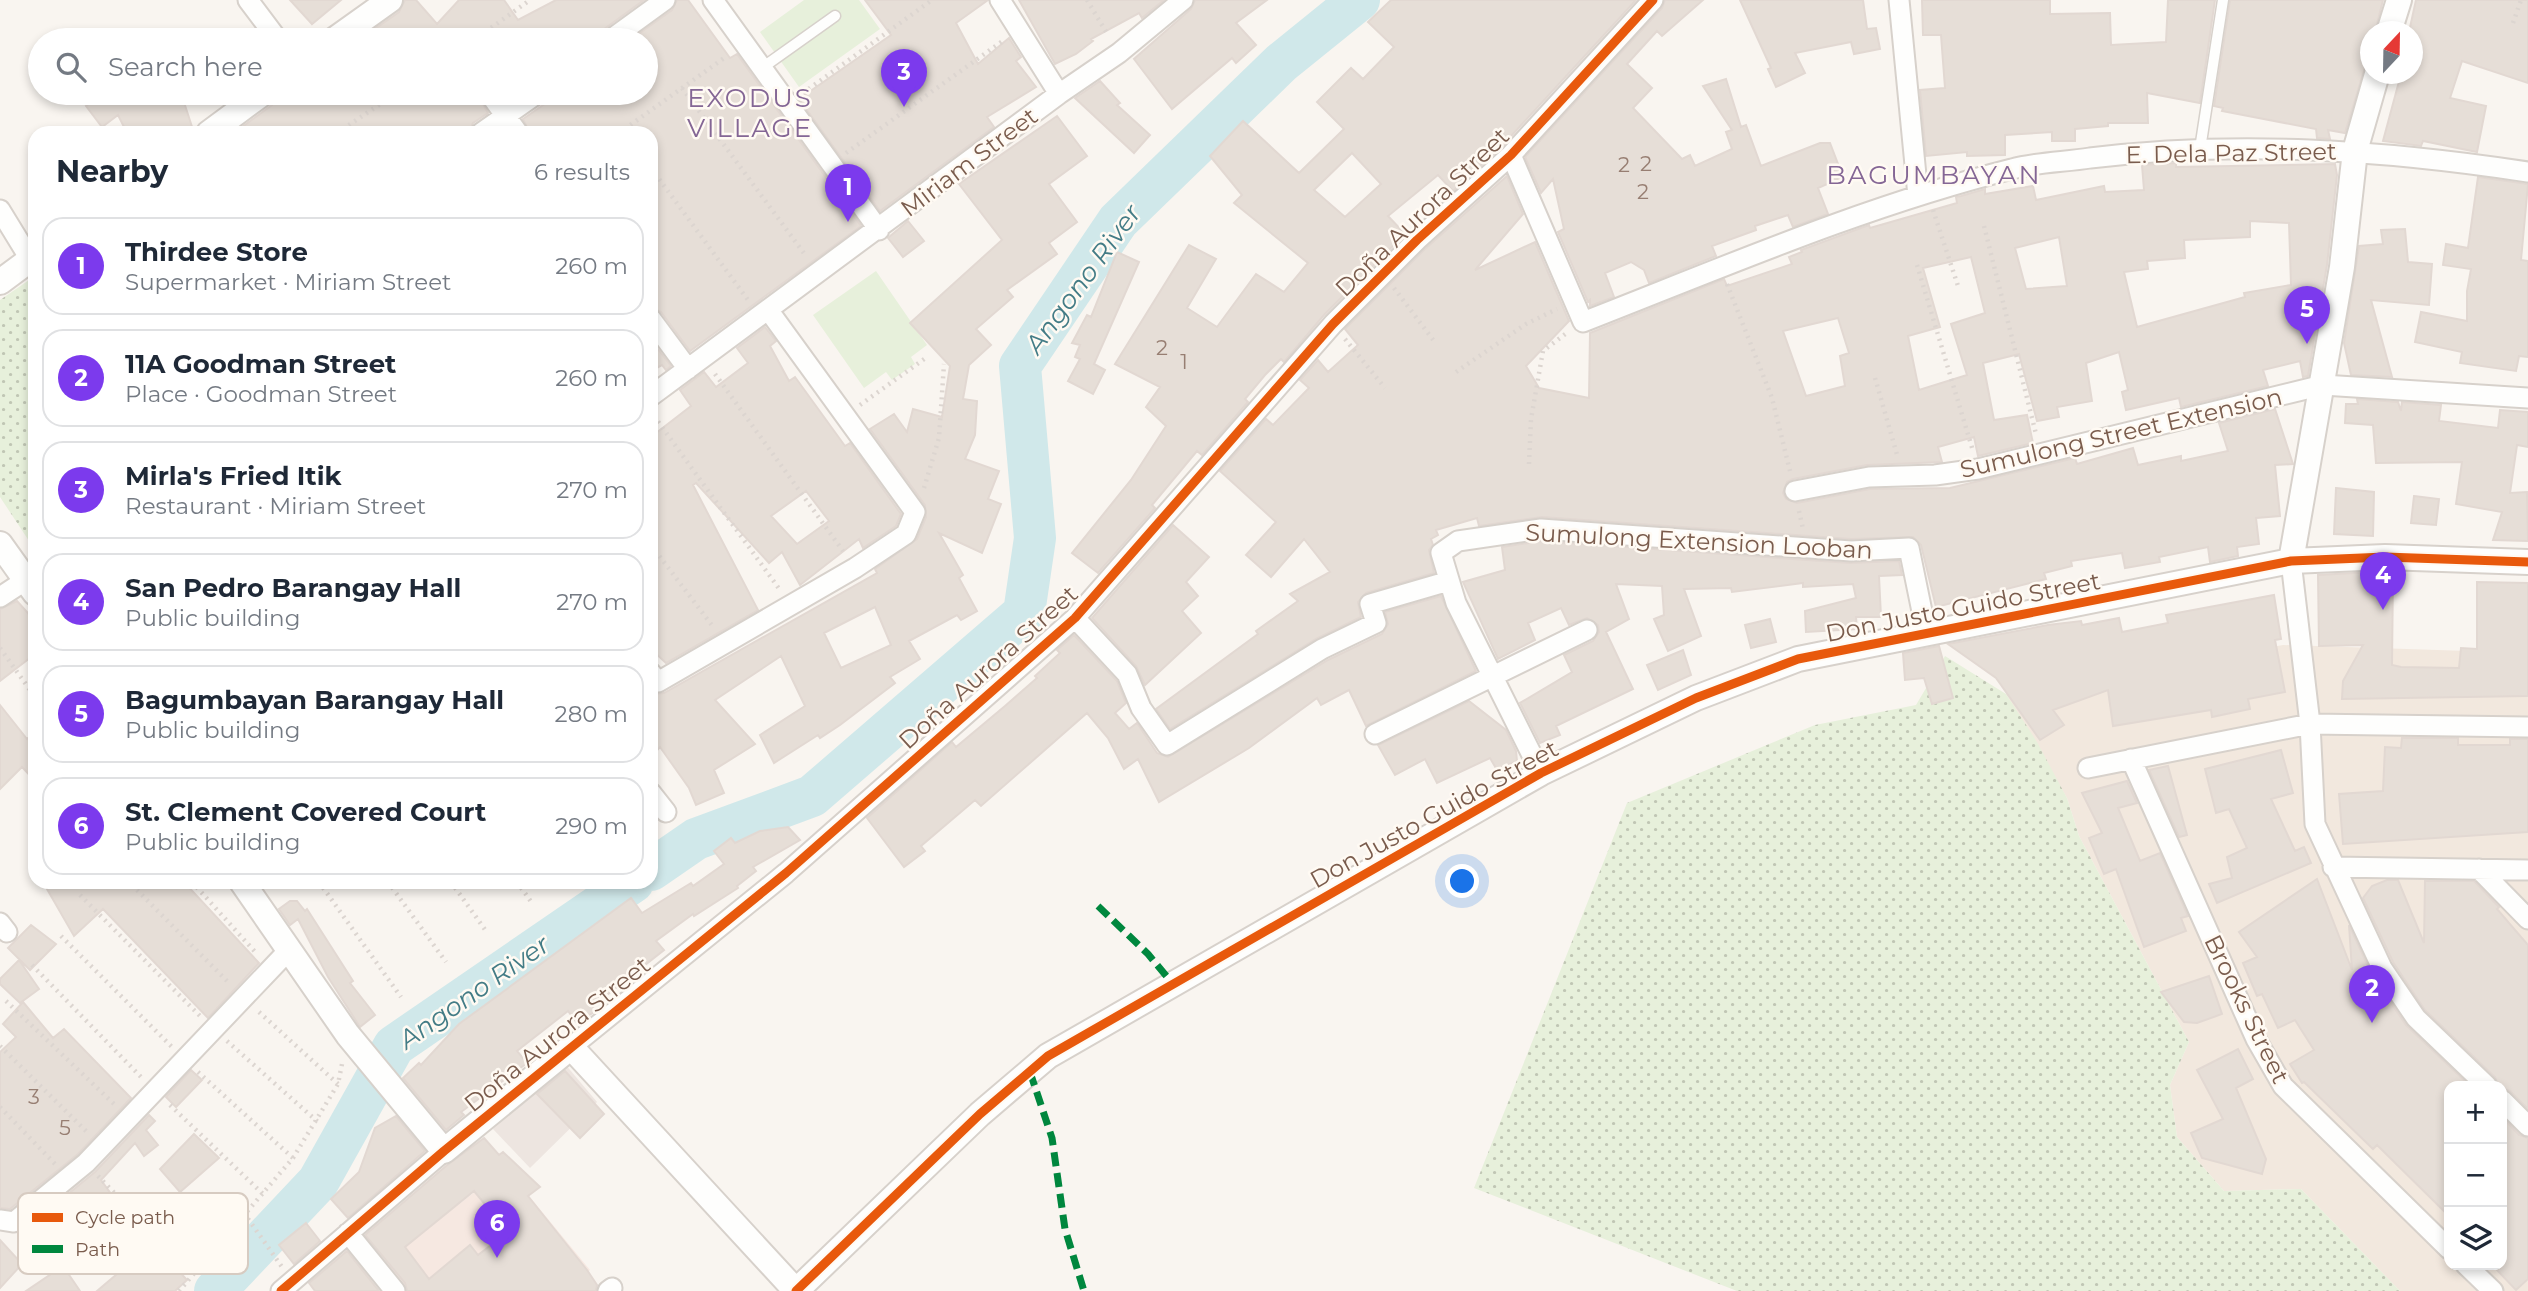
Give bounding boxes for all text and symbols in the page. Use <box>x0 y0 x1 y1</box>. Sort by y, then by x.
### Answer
north arrow <box>2360 21 2423 84</box>
search box <box>28 28 658 105</box>
icon: search <box>52 48 90 86</box>
pin: 3 <box>881 49 927 107</box>
text: Search here <box>108 51 263 83</box>
district label: EXODUS VILLAGE <box>687 82 813 144</box>
street label: Miriam Street <box>895 101 1043 223</box>
street label: Doña Aurora Street <box>1329 121 1515 303</box>
street label: E. Dela Paz Street <box>2125 137 2337 169</box>
house number: 2 <box>1640 151 1652 176</box>
house number: 2 <box>1618 152 1630 177</box>
text: Nearby <box>56 153 168 190</box>
text: 6 results <box>534 158 630 186</box>
district label: BAGUMBAYAN <box>1826 159 2042 191</box>
pin: 1 <box>825 164 871 222</box>
house number: 2 <box>1637 179 1649 204</box>
water label: Angono River <box>1017 198 1148 361</box>
text: Thirdee Store <box>125 236 308 268</box>
text: 1 <box>76 252 86 280</box>
text: 260 m <box>555 252 628 280</box>
text: Supermarket · Miriam Street <box>125 268 451 296</box>
pin: 5 <box>2284 286 2330 344</box>
house number: 2 <box>1156 335 1168 360</box>
text: 11A Goodman Street <box>125 348 396 380</box>
house number: 1 <box>1180 349 1188 374</box>
text: 2 <box>74 364 88 392</box>
text: 260 m <box>555 364 628 392</box>
text: Place · Goodman Street <box>125 380 397 408</box>
street label: Sumulong Street Extension <box>1957 382 2285 484</box>
text: Mirla's Fried Itik <box>125 460 342 492</box>
text: 3 <box>74 476 88 504</box>
text: 270 m <box>556 476 628 504</box>
text: Restaurant · Miriam Street <box>125 492 426 520</box>
street label: Sumulong Extension Looban <box>1525 517 1873 565</box>
pin: 4 <box>2360 552 2406 610</box>
street label: Don Justo Guido Street <box>1823 566 2103 648</box>
text: San Pedro Barangay Hall <box>125 572 461 604</box>
street label: Doña Aurora Street <box>893 579 1084 755</box>
text: 4 <box>73 588 89 616</box>
text: 270 m <box>556 588 628 616</box>
text: Public building <box>125 604 300 632</box>
text: Bagumbayan Barangay Hall <box>125 684 504 716</box>
text: 5 <box>74 700 88 728</box>
text: 280 m <box>555 700 628 728</box>
text: Public building <box>125 716 300 744</box>
street label: Don Justo Guido Street <box>1305 734 1563 894</box>
text: St. Clement Covered Court <box>125 796 486 828</box>
text: 6 <box>74 812 88 840</box>
text: 290 m <box>555 812 628 840</box>
text: Public building <box>125 828 300 856</box>
your location <box>1445 864 1479 898</box>
water label: Angono River <box>391 928 556 1057</box>
street label: Brooks Street <box>2198 930 2296 1088</box>
street label: Doña Aurora Street <box>458 950 656 1118</box>
pin: 2 <box>2349 965 2395 1023</box>
map controls <box>2444 1081 2507 1270</box>
button: + <box>2444 1081 2507 1144</box>
house number: 3 <box>28 1084 40 1109</box>
house number: 5 <box>59 1115 71 1140</box>
button: − <box>2444 1144 2507 1207</box>
legend <box>18 1193 248 1274</box>
pin: 6 <box>474 1200 520 1258</box>
text: Cycle path <box>75 1206 175 1229</box>
button: layers <box>2444 1207 2507 1270</box>
text: Path <box>75 1238 120 1261</box>

